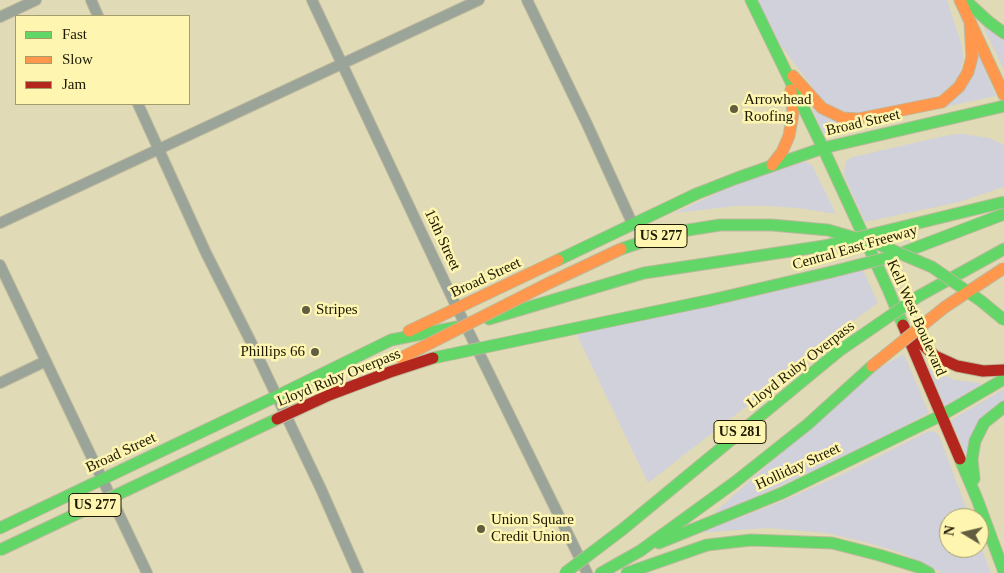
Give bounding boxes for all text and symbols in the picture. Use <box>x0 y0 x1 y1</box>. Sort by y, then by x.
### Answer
legend <box>15 15 190 105</box>
text: Fast <box>62 26 87 42</box>
text: Slow <box>62 51 93 67</box>
text: Jam <box>62 76 86 92</box>
place label: Arrowhead Roofing <box>744 91 811 126</box>
marker: Arrowhead Roofing <box>728 103 740 115</box>
street label: Broad Street <box>824 106 902 140</box>
street label: 15th Street <box>420 207 464 273</box>
street label: Central East Freeway <box>790 222 920 274</box>
road number: US 277 <box>635 225 687 248</box>
street label: Broad Street <box>448 254 524 302</box>
street label: Kell West Boulevard <box>882 257 950 379</box>
place label: Stripes <box>316 301 358 319</box>
marker: Stripes <box>300 304 312 316</box>
street label: Lloyd Ruby Overpass <box>744 317 858 413</box>
place label: Phillips 66 <box>240 343 305 361</box>
street label: Lloyd Ruby Overpass <box>275 345 403 411</box>
marker: Phillips 66 <box>309 346 321 358</box>
road number: US 281 <box>714 421 766 444</box>
street label: Broad Street <box>83 429 159 477</box>
street label: Holliday Street <box>753 440 843 494</box>
road number: US 277 <box>69 494 121 516</box>
north arrow <box>939 508 989 558</box>
place label: Union Square Credit Union <box>491 511 574 546</box>
marker: Union Square Credit Union <box>475 523 487 535</box>
text: N <box>941 525 958 537</box>

